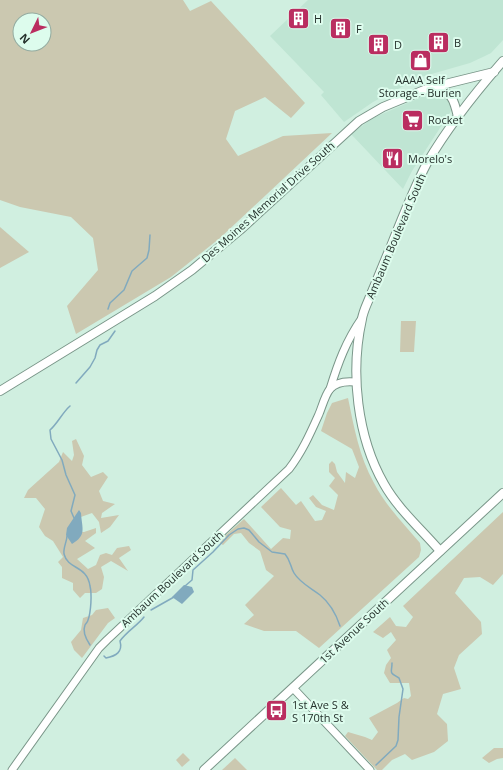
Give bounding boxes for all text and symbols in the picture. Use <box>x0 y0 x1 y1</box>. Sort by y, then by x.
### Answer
building icon: H <box>285 6 311 32</box>
place label: H <box>314 11 322 26</box>
north arrow <box>12 12 52 52</box>
building icon: F <box>328 16 354 42</box>
place label: F <box>356 21 362 36</box>
building icon: B <box>426 30 452 56</box>
text: N <box>16 31 33 48</box>
building icon: D <box>366 32 392 58</box>
place label: B <box>454 35 461 50</box>
place label: D <box>394 37 402 52</box>
shop icon: AAAA Self Storage - Burien <box>407 47 433 73</box>
place label: AAAA Self Storage - Burien <box>379 72 461 100</box>
supermarket icon: Rocket <box>400 107 426 133</box>
place label: Rocket <box>428 112 463 127</box>
street label: Des Moines Memorial Drive South <box>198 138 337 266</box>
restaurant icon: Morelo's <box>379 146 405 172</box>
place label: Morelo's <box>408 151 452 166</box>
street label: Ambaum Boulevard South <box>362 171 429 301</box>
street label: Ambaum Boulevard South <box>117 527 226 630</box>
street label: 1st Avenue South <box>316 595 392 667</box>
place label: 1st Ave S & S 170th St <box>292 697 349 725</box>
bus stop icon: 1st Ave S & S 170th St <box>263 698 289 724</box>

